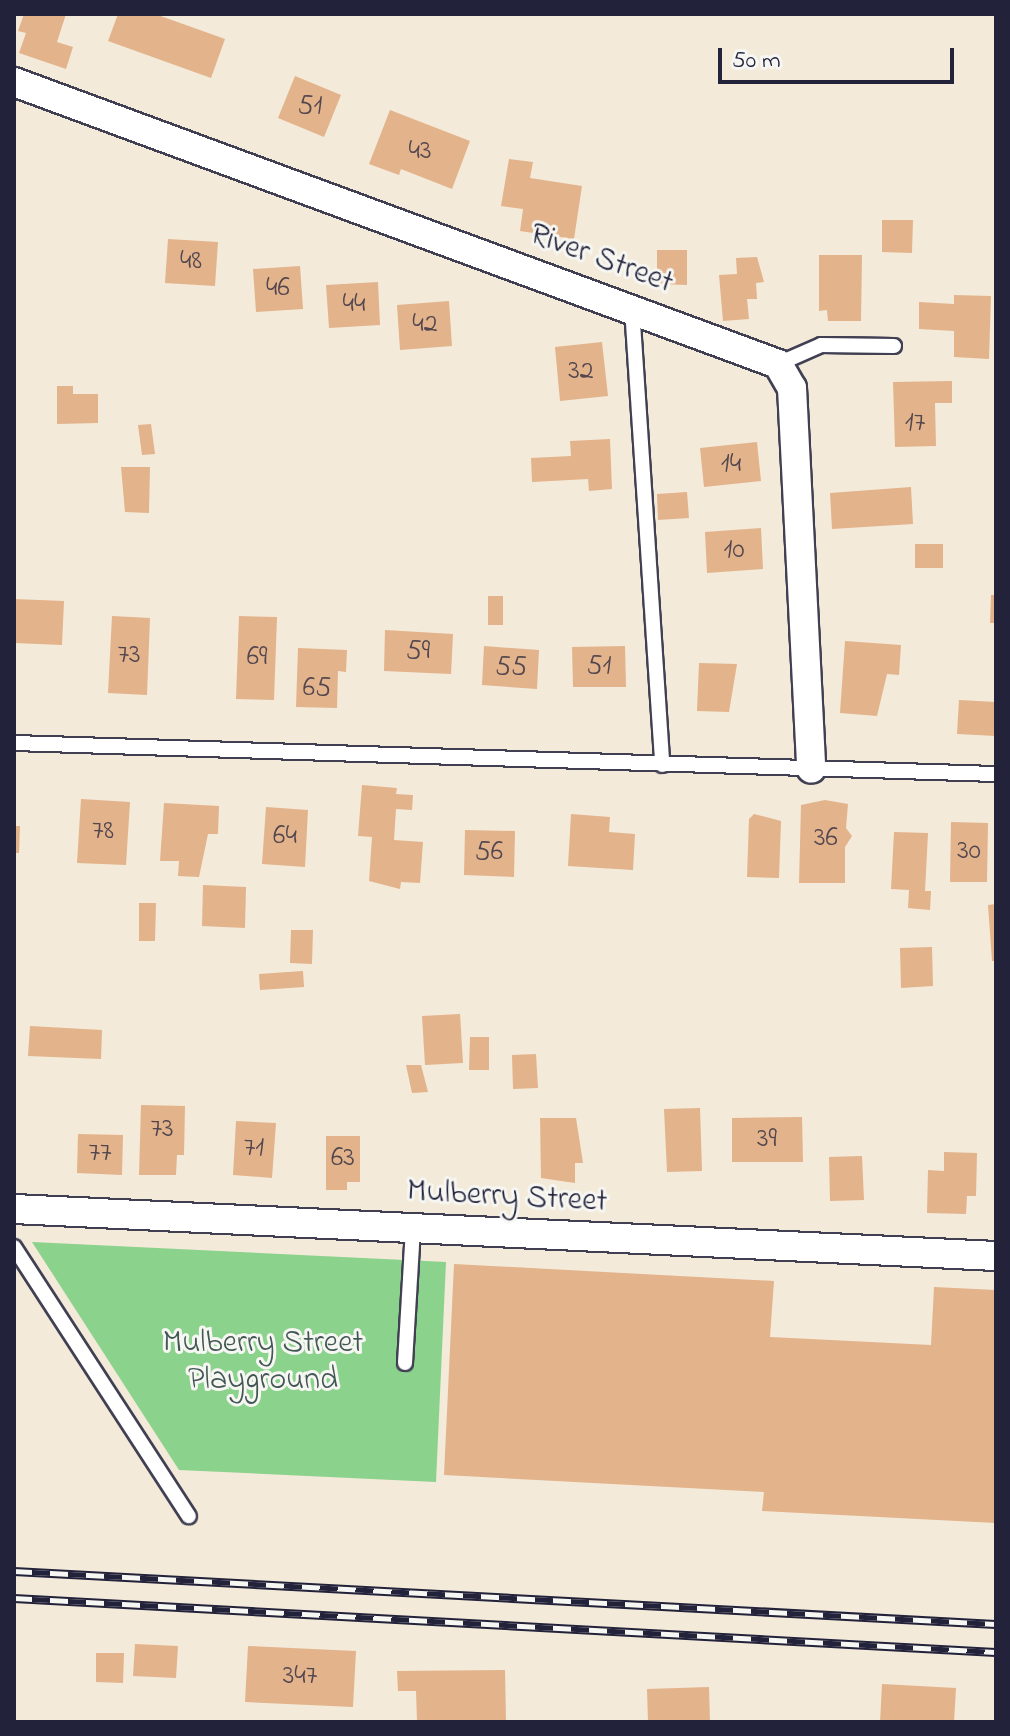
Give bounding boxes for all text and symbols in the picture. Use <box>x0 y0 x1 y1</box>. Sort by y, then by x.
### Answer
scale bar <box>722 32 958 82</box>
text: 50 m <box>732 44 781 79</box>
house number: 51 <box>298 90 322 124</box>
house number: 43 <box>408 135 432 169</box>
street label: River Street <box>524 216 678 304</box>
house number: 48 <box>180 245 202 279</box>
house number: 46 <box>266 272 290 306</box>
house number: 44 <box>342 288 366 322</box>
house number: 42 <box>412 308 438 342</box>
house number: 32 <box>568 355 594 389</box>
house number: 17 <box>905 407 925 441</box>
house number: 14 <box>721 448 741 482</box>
house number: 10 <box>724 534 744 568</box>
house number: 59 <box>406 635 430 669</box>
house number: 73 <box>117 639 141 673</box>
house number: 69 <box>247 641 267 675</box>
house number: 51 <box>587 650 611 684</box>
house number: 55 <box>495 651 527 685</box>
house number: 65 <box>303 672 331 706</box>
house number: 78 <box>92 815 114 849</box>
house number: 64 <box>273 820 297 854</box>
house number: 36 <box>814 822 838 856</box>
house number: 30 <box>957 835 981 869</box>
house number: 56 <box>475 836 503 870</box>
house number: 73 <box>150 1113 174 1147</box>
house number: 39 <box>757 1123 777 1157</box>
house number: 71 <box>244 1132 264 1166</box>
house number: 77 <box>88 1137 112 1171</box>
house number: 63 <box>331 1142 355 1176</box>
street label: Mulberry Street <box>406 1174 608 1222</box>
park label: Mulberry Street Playground <box>163 1326 363 1401</box>
house number: 347 <box>283 1660 317 1694</box>

